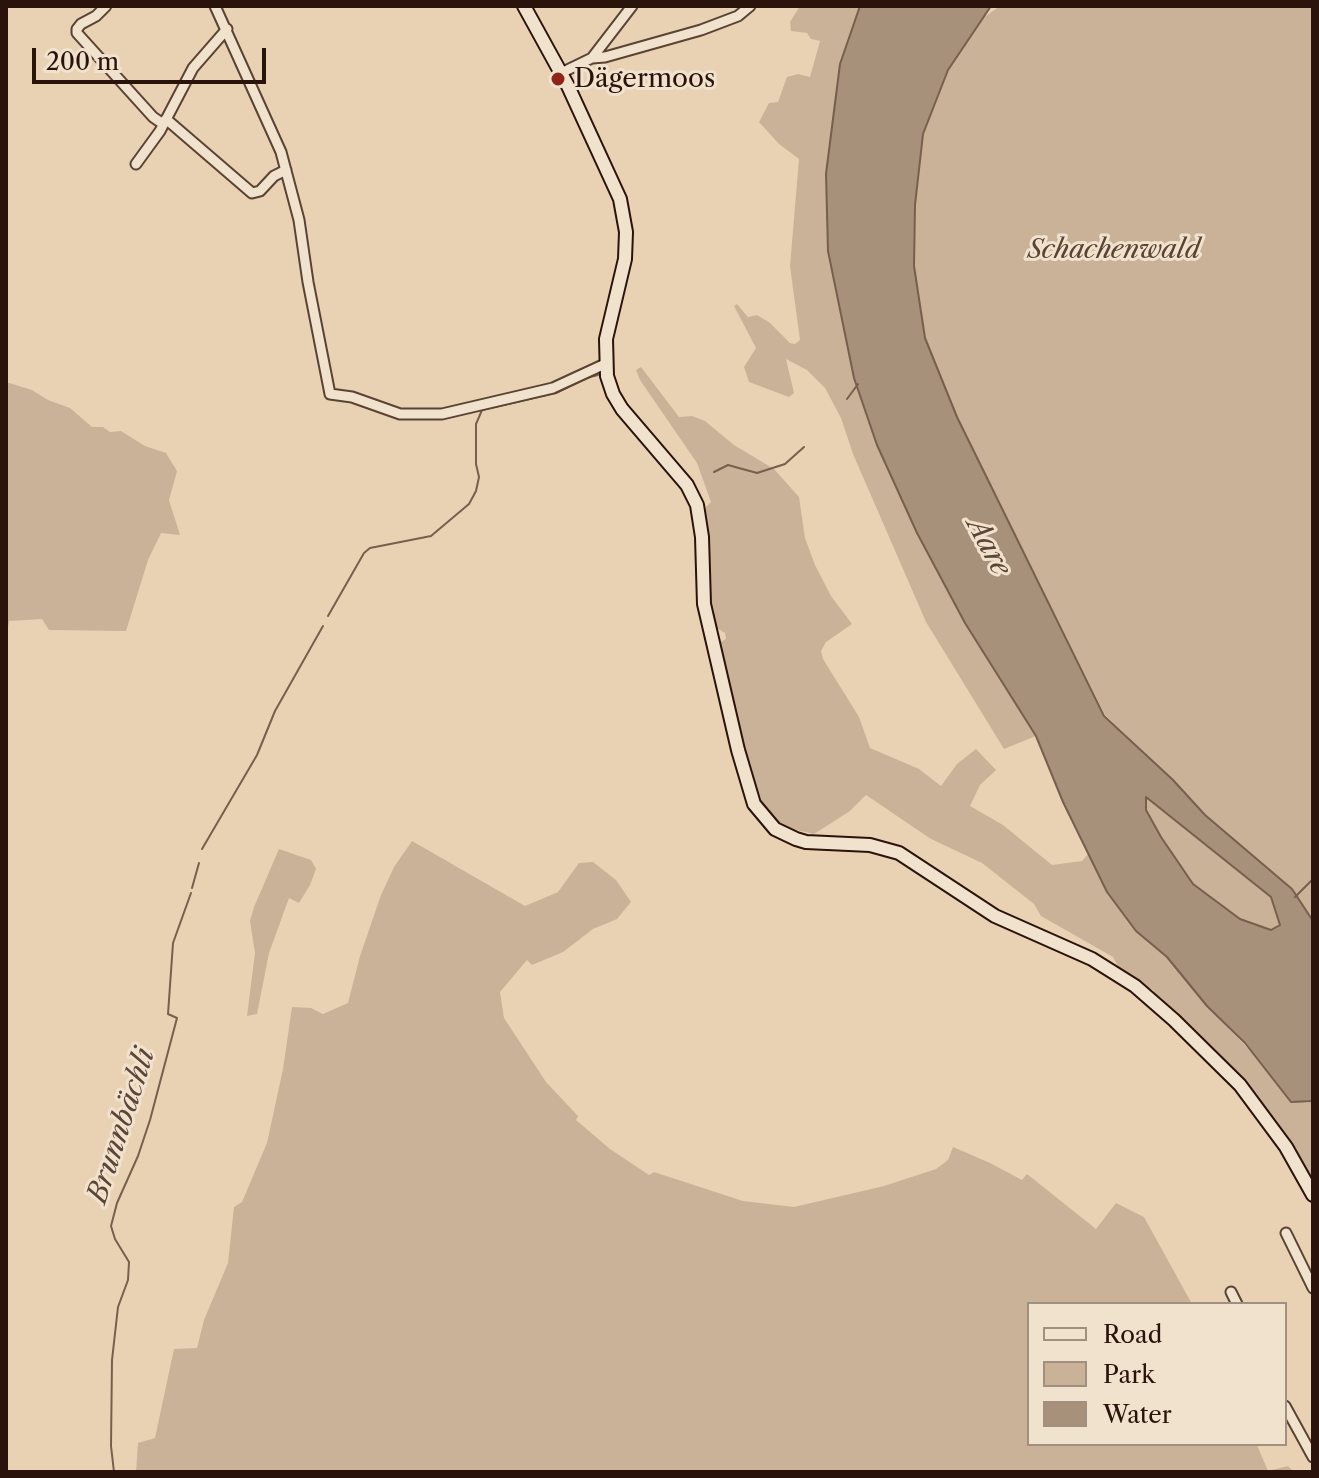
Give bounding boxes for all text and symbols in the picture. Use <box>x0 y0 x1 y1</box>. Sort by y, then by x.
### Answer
scale bar <box>36 32 270 82</box>
text: 200 m <box>46 47 119 76</box>
place label: Dägermoos <box>574 63 715 95</box>
marker: Dägermoos <box>549 70 567 88</box>
park label: Schachenwald <box>1028 234 1200 266</box>
water label: Aare <box>959 512 1017 582</box>
water label: Brunnbächli <box>81 1044 163 1208</box>
legend <box>1027 1302 1287 1446</box>
text: Road <box>1103 1320 1162 1349</box>
text: Park <box>1103 1360 1155 1389</box>
text: Water <box>1103 1400 1172 1429</box>

